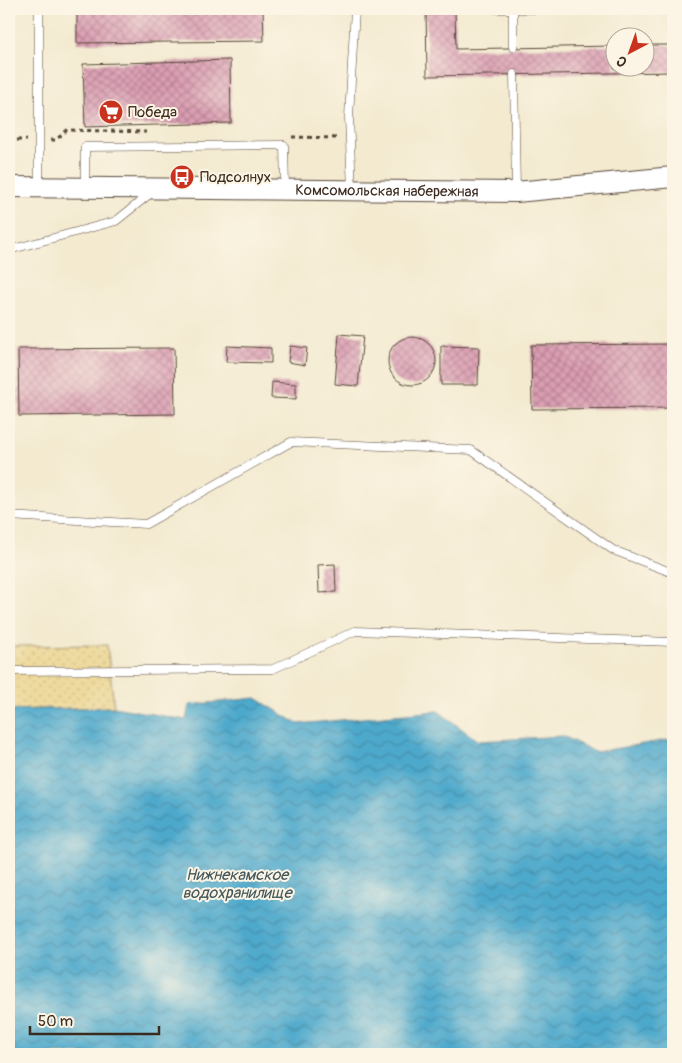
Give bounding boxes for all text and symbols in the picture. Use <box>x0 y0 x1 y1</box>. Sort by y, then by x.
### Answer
north arrow <box>604 28 654 78</box>
text: С <box>613 52 631 71</box>
supermarket icon: Победа <box>98 99 124 125</box>
place label: Победа <box>128 103 177 122</box>
bus stop icon: Подсолнух <box>169 164 195 190</box>
place label: Подсолнух <box>200 168 271 187</box>
street label: Комсомольская набережная <box>295 181 479 202</box>
water label: Нижнекамское водохранилище <box>182 865 294 903</box>
scale bar <box>30 1003 159 1035</box>
text: 50 m <box>38 1012 73 1031</box>

